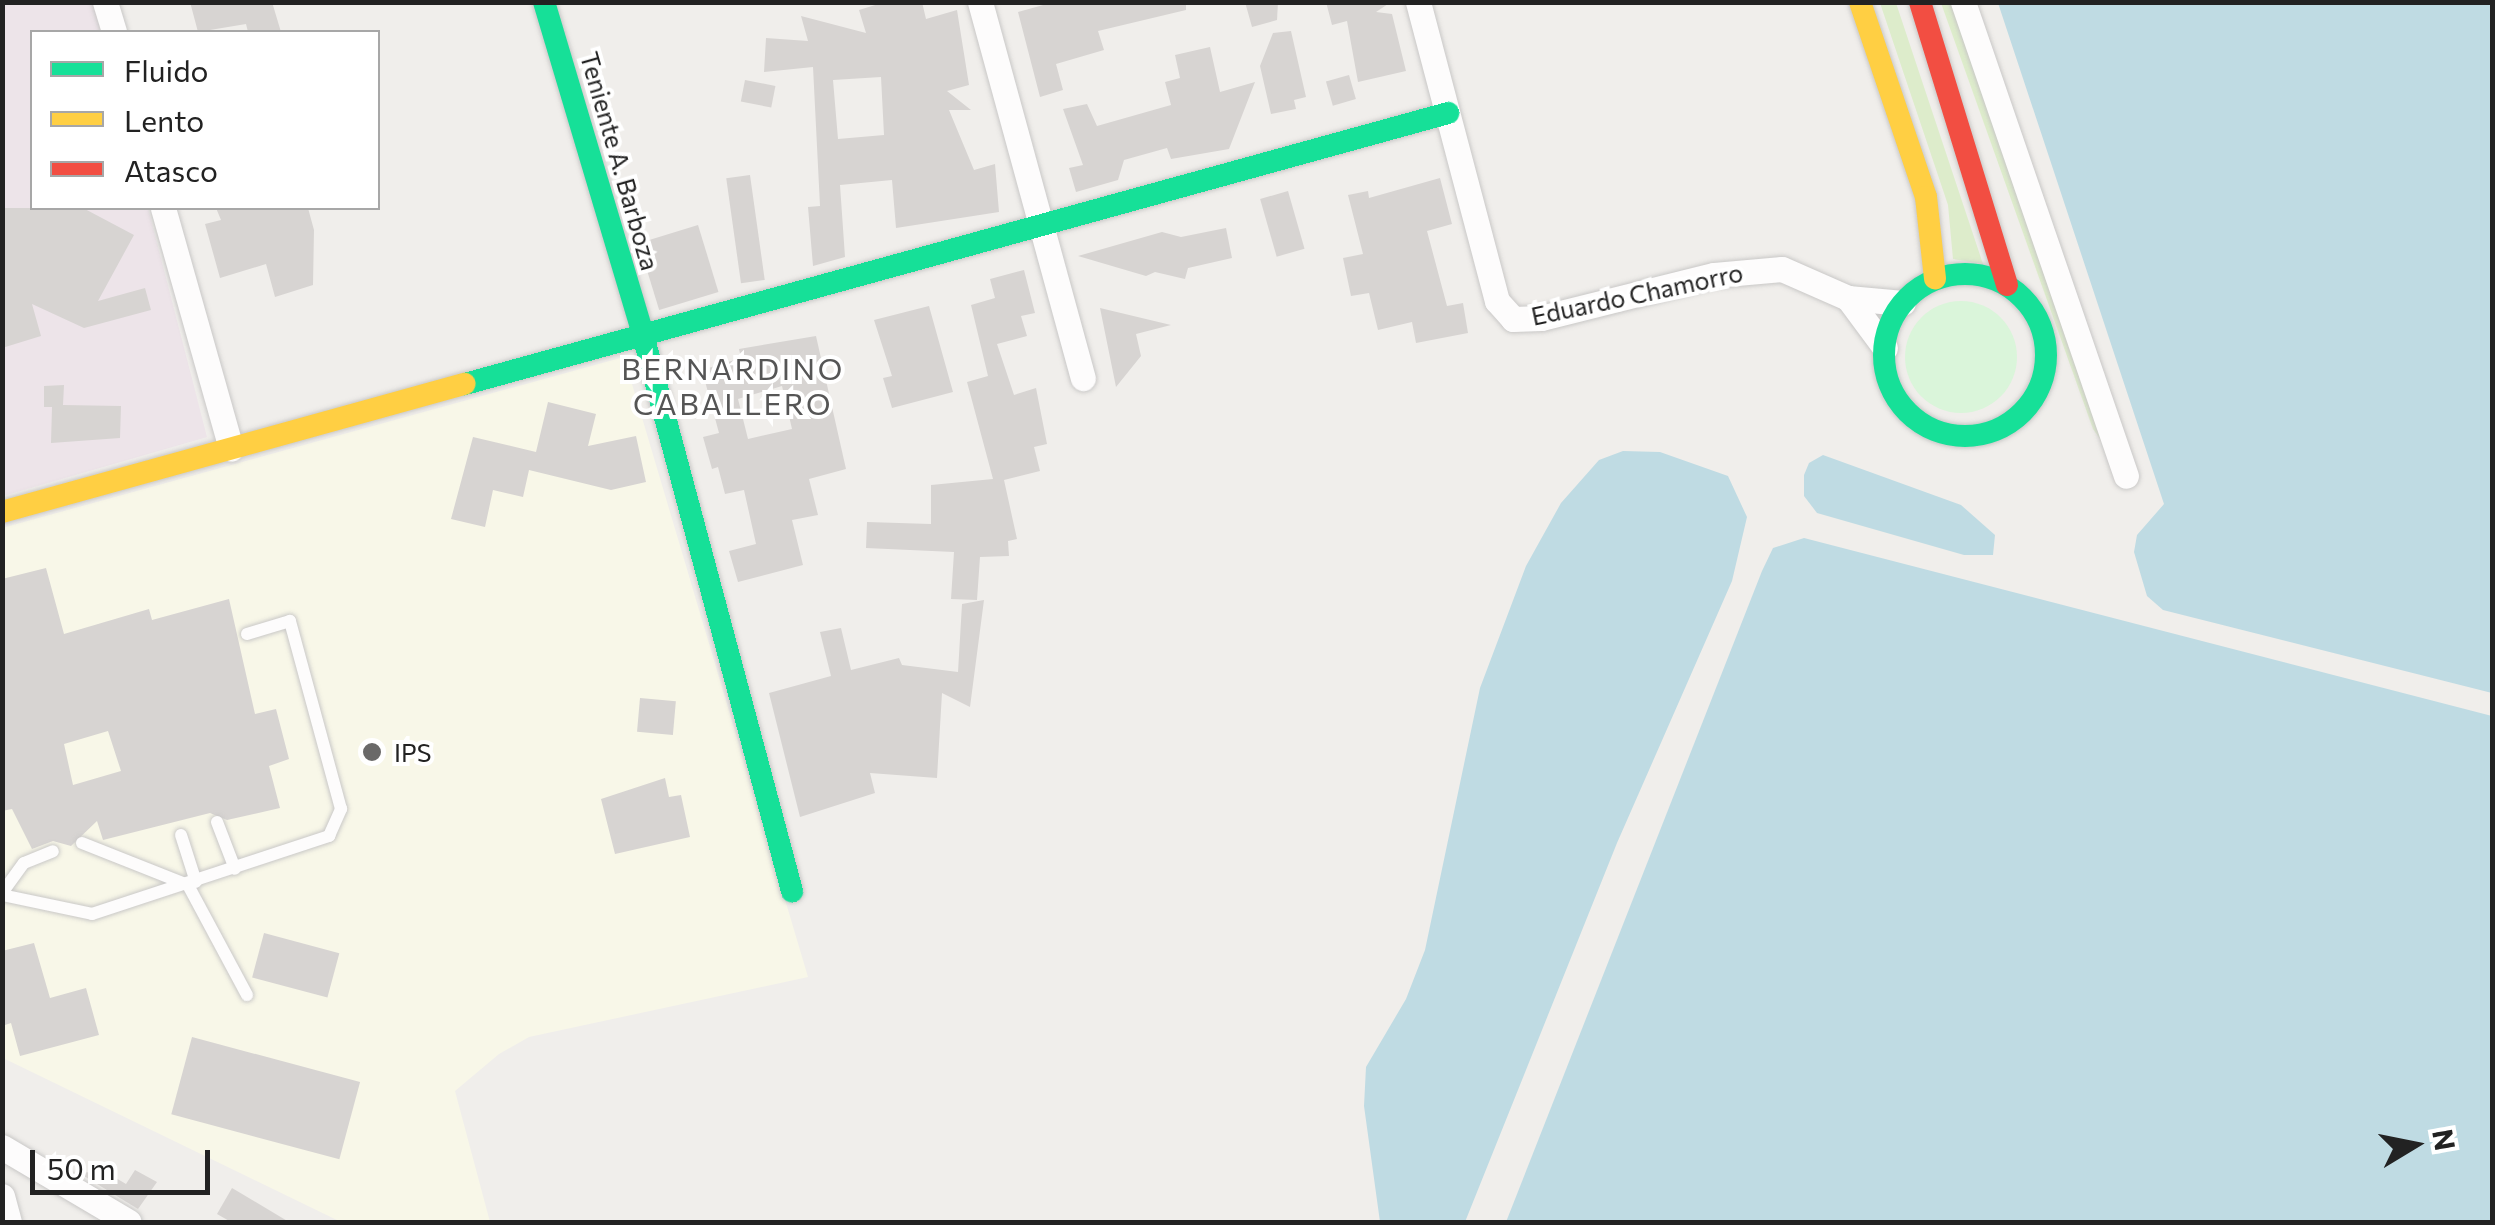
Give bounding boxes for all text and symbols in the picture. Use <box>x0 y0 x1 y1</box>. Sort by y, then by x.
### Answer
legend <box>30 30 380 210</box>
street label: Teniente A. Barboza <box>574 48 666 274</box>
text: Fluido <box>124 51 209 88</box>
text: Lento <box>124 101 204 138</box>
text: Atasco <box>124 151 218 188</box>
street label: Eduardo Chamorro <box>1528 257 1746 331</box>
district label: BERNARDINO CABALLERO <box>621 350 845 420</box>
place label: IPS <box>394 737 431 767</box>
marker: IPS <box>359 739 385 765</box>
north arrow <box>2365 1095 2465 1195</box>
text: N <box>2426 1126 2463 1153</box>
scale bar <box>35 1130 215 1192</box>
text: 50 m <box>47 1149 116 1186</box>

